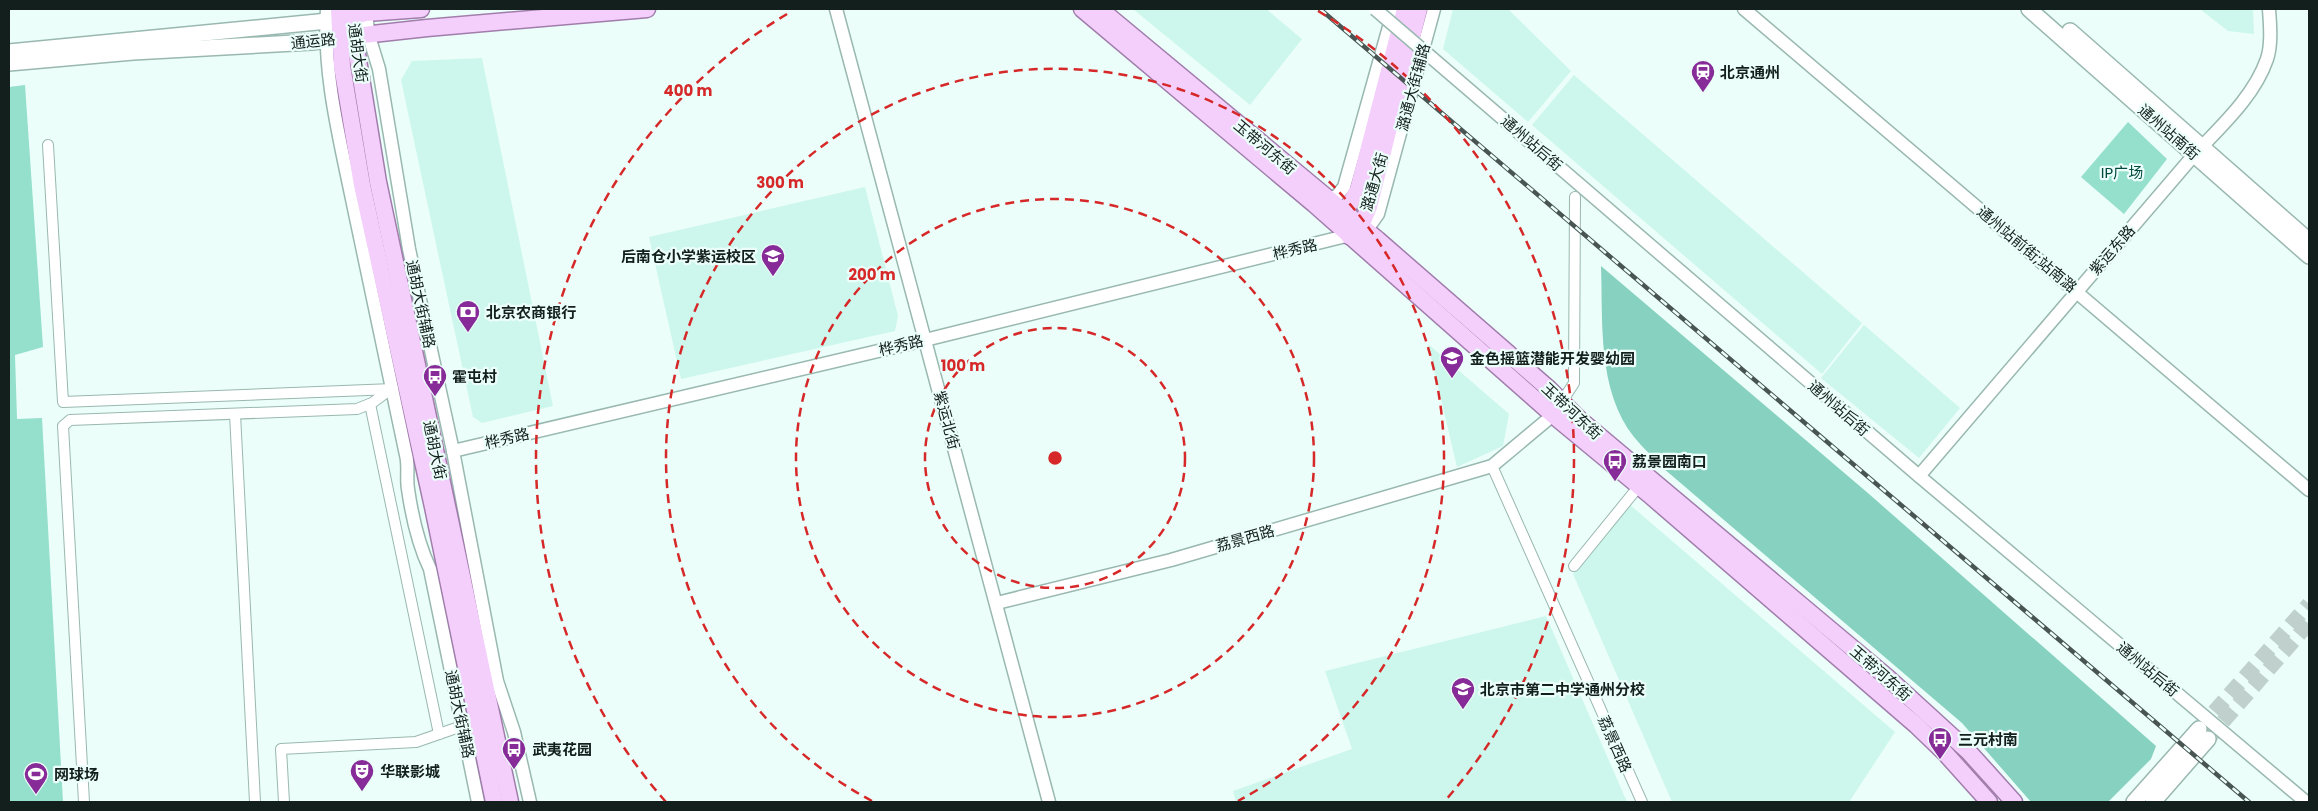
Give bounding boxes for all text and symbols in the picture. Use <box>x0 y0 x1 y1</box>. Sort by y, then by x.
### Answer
street label: 通胡大街 <box>343 22 373 84</box>
street label: 通运路 <box>290 28 336 54</box>
street label: 潞通大街辅路 <box>1391 41 1435 133</box>
station icon: 北京通州 <box>1690 59 1716 93</box>
place label: 北京通州 <box>1720 62 1780 83</box>
text: 400 m <box>664 80 713 101</box>
street label: 通州站南街 <box>2134 99 2204 165</box>
street label: 通州站后街 <box>1497 110 1567 176</box>
street label: 玉带河东街 <box>1230 115 1300 179</box>
street label: 潞通大街 <box>1356 150 1392 214</box>
park label: IP广场 <box>2101 162 2143 183</box>
text: 300 m <box>756 172 804 193</box>
street label: 通州站前街;站南潞 <box>1973 201 2081 297</box>
street label: 紫运东路 <box>2084 220 2140 280</box>
street label: 桦秀路 <box>1271 234 1319 264</box>
school or university icon: 后南仓小学紫运校区 <box>760 243 786 277</box>
place label: 后南仓小学紫运校区 <box>621 246 756 267</box>
street label: 通胡大街辅路 <box>401 258 441 350</box>
text: 200 m <box>848 264 896 285</box>
bank icon: 北京农商银行 <box>455 299 481 333</box>
place label: 北京农商银行 <box>486 302 576 323</box>
street label: 桦秀路 <box>877 330 925 360</box>
school or university icon: 金色摇篮潜能开发婴幼园 <box>1439 345 1465 379</box>
place label: 金色摇篮潜能开发婴幼园 <box>1470 348 1635 369</box>
text: 100 m <box>941 355 985 376</box>
bus stop icon: 霍屯村 <box>422 363 448 397</box>
place label: 霍屯村 <box>452 366 497 387</box>
street label: 通州站后街 <box>1804 375 1874 441</box>
street label: 玉带河东街 <box>1537 378 1607 444</box>
street label: 紫运北街 <box>929 388 965 452</box>
street label: 通胡大街 <box>418 418 452 482</box>
street label: 桦秀路 <box>483 423 531 453</box>
bus stop icon: 荔景园南口 <box>1602 448 1628 482</box>
centre of rings <box>1046 449 1064 467</box>
place label: 荔景园南口 <box>1632 451 1707 472</box>
street label: 荔景西路 <box>1213 520 1277 556</box>
street label: 通州站后街 <box>2113 637 2183 701</box>
street label: 玉带河东街 <box>1846 640 1916 706</box>
street label: 通胡大街辅路 <box>440 668 480 760</box>
school or university icon: 北京市第二中学通州分校 <box>1450 676 1476 710</box>
place label: 北京市第二中学通州分校 <box>1480 679 1645 700</box>
street label: 荔景西路 <box>1593 712 1637 776</box>
bus stop icon: 三元村南 <box>1927 726 1953 760</box>
place label: 三元村南 <box>1958 729 2018 750</box>
bus stop icon: 武夷花园 <box>501 736 527 770</box>
place label: 武夷花园 <box>532 739 592 760</box>
theatre icon: 华联影城 <box>349 758 375 792</box>
sports icon: 网球场 <box>23 761 49 795</box>
place label: 华联影城 <box>380 761 440 782</box>
place label: 网球场 <box>54 764 99 785</box>

